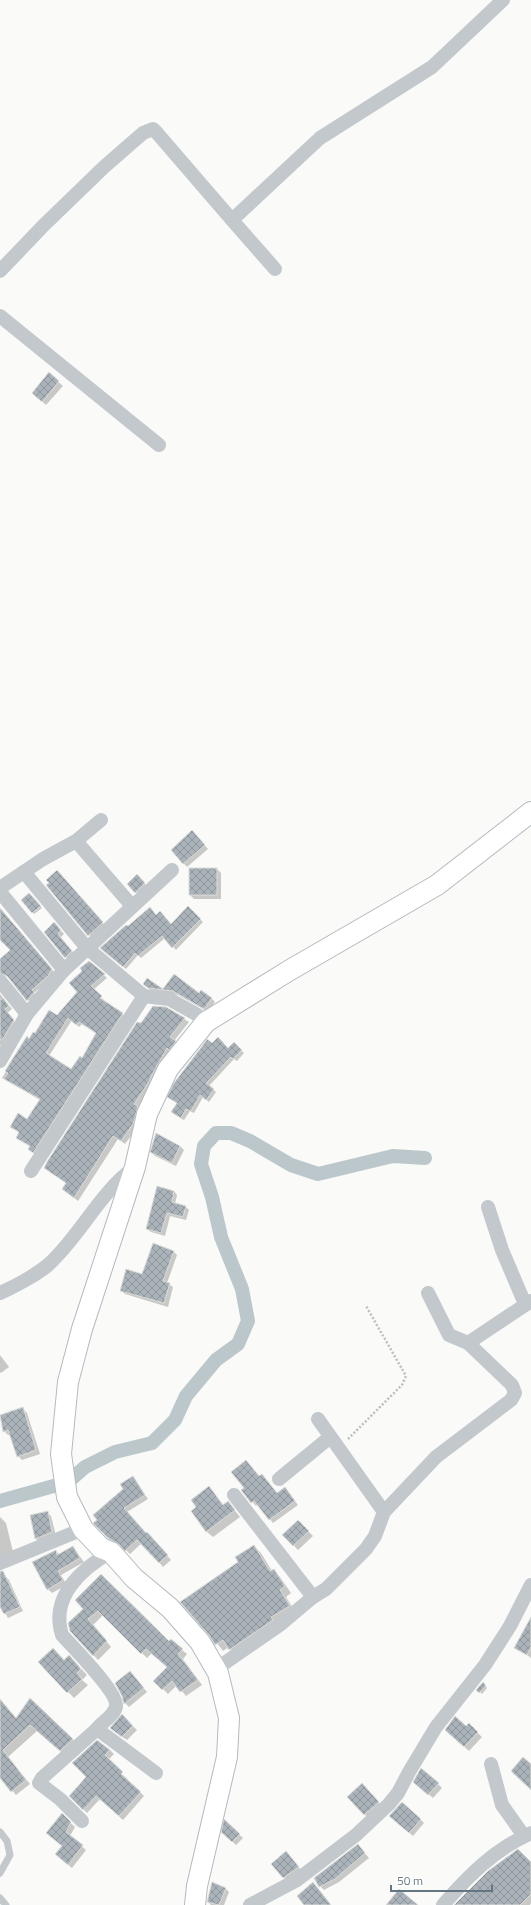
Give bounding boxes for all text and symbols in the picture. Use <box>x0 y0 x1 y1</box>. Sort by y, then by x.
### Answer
scale bar <box>391 1867 492 1893</box>
text: 50 m <box>397 1871 423 1890</box>

